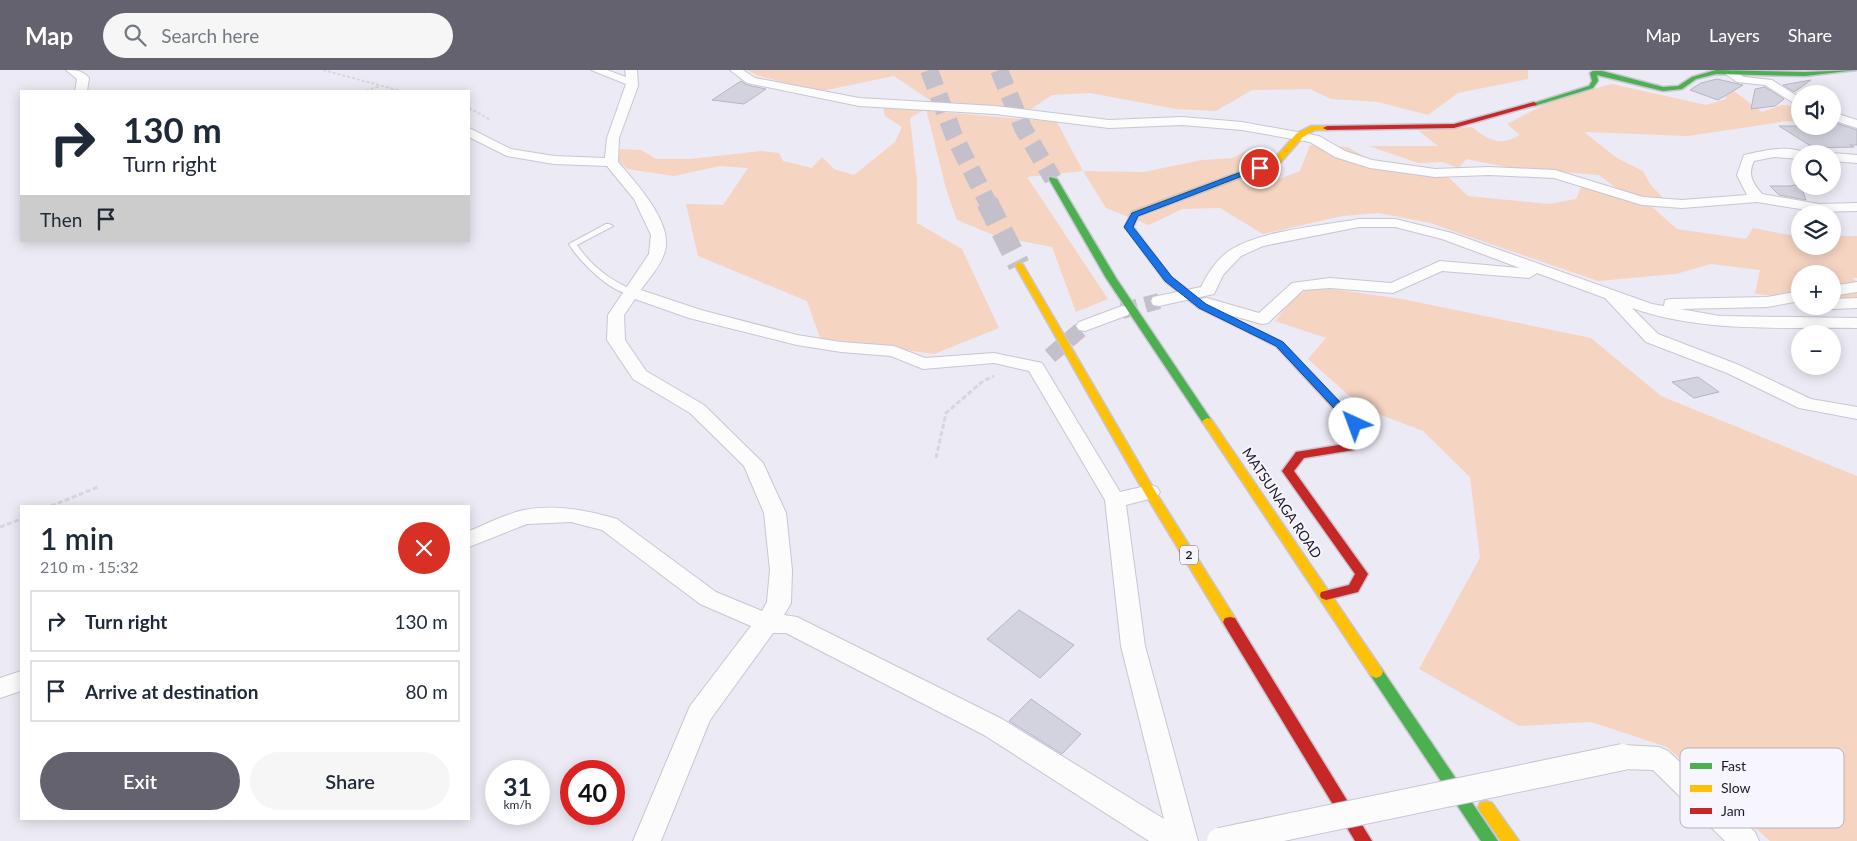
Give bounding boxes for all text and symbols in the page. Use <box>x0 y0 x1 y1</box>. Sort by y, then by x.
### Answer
search box <box>103 13 453 58</box>
text: Map <box>25 21 73 50</box>
icon: search <box>121 21 149 49</box>
text: Search here <box>161 24 259 47</box>
text: Map <box>1645 24 1681 46</box>
text: Layers <box>1709 24 1760 46</box>
text: Share <box>1788 24 1832 46</box>
map controls <box>1791 85 1841 375</box>
button: sound <box>1791 85 1841 135</box>
text: 130 m <box>123 108 222 150</box>
icon: right <box>40 110 105 175</box>
button: search <box>1791 145 1841 195</box>
pin <box>1239 147 1281 189</box>
text: Turn right <box>123 150 217 177</box>
icon: arrive <box>1246 154 1274 182</box>
icon: arrive <box>92 205 120 233</box>
button: layers <box>1791 205 1841 255</box>
text: Then <box>40 208 82 231</box>
button: + <box>1791 265 1841 315</box>
button: − <box>1791 325 1841 375</box>
position arrow <box>1328 397 1380 449</box>
street label: MATSUNAGA ROAD <box>1239 444 1326 561</box>
text: 1 min <box>40 520 114 556</box>
button: close <box>398 522 450 574</box>
road number: 2 <box>1180 546 1198 564</box>
text: 210 m · 15:32 <box>40 557 139 576</box>
icon: right <box>42 607 70 635</box>
text: Turn right <box>85 610 167 633</box>
text: 130 m <box>394 610 448 633</box>
icon: arrive <box>42 677 70 705</box>
text: Arrive at destination <box>85 680 258 703</box>
text: 80 m <box>405 680 448 703</box>
legend <box>1680 748 1844 828</box>
button: Exit <box>40 752 240 810</box>
button: Share <box>250 752 450 810</box>
text: Fast <box>1721 757 1746 774</box>
speed limit sign: 40 <box>560 760 625 825</box>
text: 31 <box>503 771 532 801</box>
text: Slow <box>1721 779 1751 796</box>
text: km/h <box>503 797 532 812</box>
text: Jam <box>1721 802 1745 819</box>

